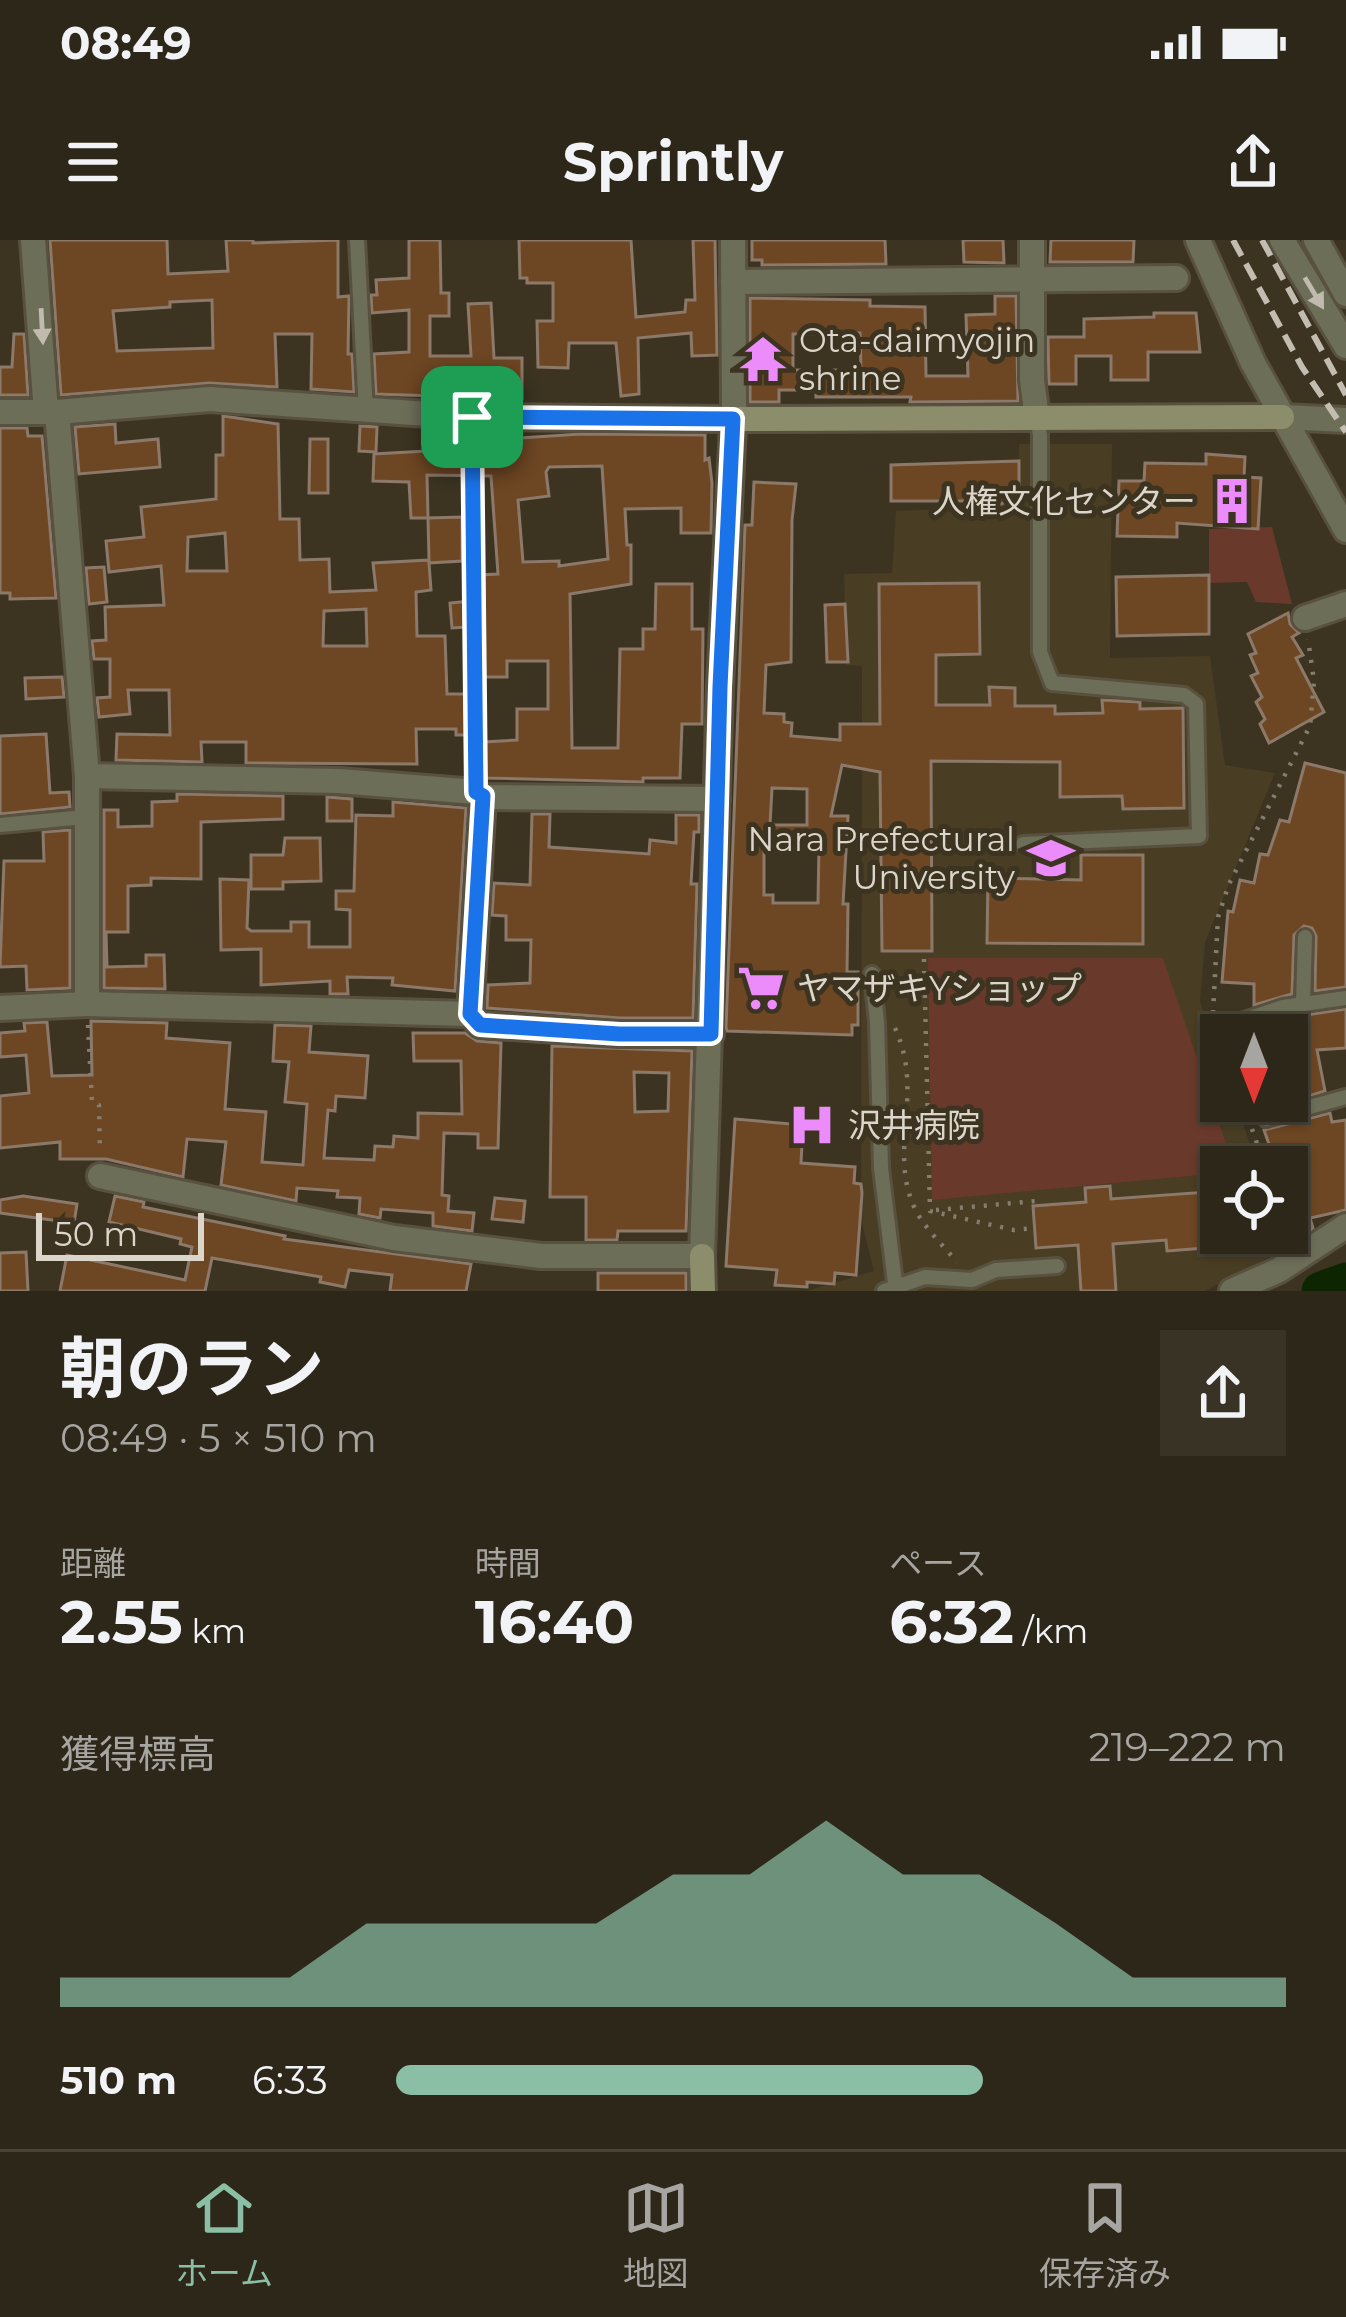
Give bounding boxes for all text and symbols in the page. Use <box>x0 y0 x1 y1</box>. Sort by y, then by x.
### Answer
text: 08:49 <box>60 15 192 70</box>
icon: menu <box>60 129 126 195</box>
text: Sprintly <box>563 129 783 195</box>
icon: share <box>1220 129 1286 195</box>
one-way arrow <box>1303 276 1324 310</box>
one-way arrow <box>32 308 51 345</box>
place label: Ota-daimyojin shrine <box>799 320 1035 398</box>
temple icon: Ota-daimyojin shrine <box>738 334 788 384</box>
pin <box>421 366 523 468</box>
icon: arrive <box>439 384 505 450</box>
building icon: 人権文化センター <box>1207 476 1257 526</box>
place label: 人権文化センター <box>932 481 1196 521</box>
place label: Nara Prefectural University <box>748 819 1015 897</box>
school or university icon: Nara Prefectural University <box>1026 833 1076 883</box>
supermarket icon: ヤマザキYショップ <box>736 963 786 1013</box>
place label: ヤマザキYショップ <box>797 968 1082 1008</box>
north arrow <box>1200 1014 1308 1122</box>
map controls <box>1200 1014 1308 1254</box>
hospital icon: 沢井病院 <box>787 1100 837 1150</box>
place label: 沢井病院 <box>848 1105 980 1145</box>
button: locate <box>1200 1146 1308 1254</box>
scale bar <box>36 1207 204 1260</box>
text: 50 m <box>54 1214 138 1254</box>
text: 朝のラン <box>60 1328 324 1409</box>
button: share <box>1160 1330 1286 1456</box>
text: 08:49 · 5 × 510 m <box>60 1414 377 1462</box>
text: 距離 <box>60 1543 126 1583</box>
text: 時間 <box>475 1543 541 1583</box>
text: ペース <box>889 1543 987 1583</box>
text: 2.55 <box>60 1585 183 1658</box>
text: 16:40 <box>475 1585 634 1658</box>
text: 6:32 <box>889 1585 1014 1658</box>
text: km <box>183 1611 246 1651</box>
text: /km <box>1014 1611 1088 1651</box>
text: 219–222 m <box>1089 1723 1286 1771</box>
text: 獲得標高 <box>60 1730 216 1778</box>
text: 510 m <box>60 2056 177 2104</box>
text: 6:33 <box>252 2056 328 2104</box>
tab: ホーム <box>175 2175 273 2295</box>
tab: 地図 <box>623 2175 689 2295</box>
tab: 保存済み <box>1039 2175 1171 2295</box>

